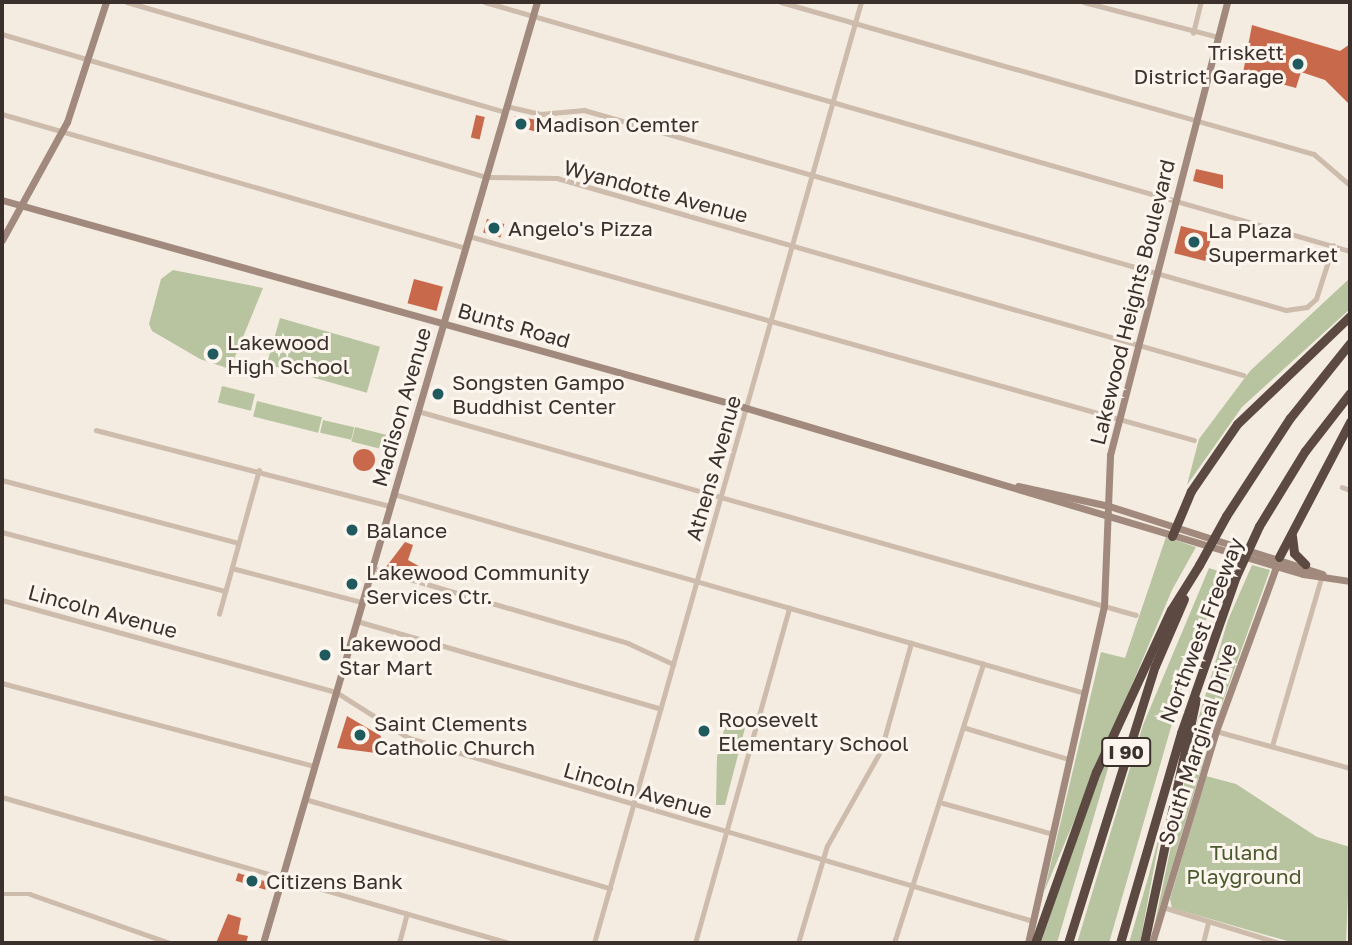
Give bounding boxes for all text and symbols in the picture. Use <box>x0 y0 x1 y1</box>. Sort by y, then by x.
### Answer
place label: Triskett District Garage <box>1134 39 1284 89</box>
marker: Triskett District Garage <box>1290 56 1306 72</box>
place label: Madison Cemter <box>535 111 699 137</box>
marker: Madison Cemter <box>513 116 529 132</box>
street label: Wyandotte Avenue <box>561 154 751 228</box>
street label: Lakewood Heights Boulevard <box>1084 157 1180 447</box>
place label: Angelo's Pizza <box>508 215 653 241</box>
place label: La Plaza Supermarket <box>1208 217 1338 267</box>
marker: Angelo's Pizza <box>486 220 502 236</box>
marker: La Plaza Supermarket <box>1186 234 1202 250</box>
street label: Bunts Road <box>455 297 573 353</box>
street label: Madison Avenue <box>366 324 436 490</box>
place label: Lakewood High School <box>227 329 349 379</box>
marker: Lakewood High School <box>205 346 221 362</box>
place label: Songsten Gampo Buddhist Center <box>452 369 625 419</box>
marker: Songsten Gampo Buddhist Center <box>430 386 446 402</box>
street label: Athens Avenue <box>680 392 746 544</box>
place label: Balance <box>366 517 447 543</box>
marker: Balance <box>344 522 360 538</box>
street label: Northwest Freeway <box>1154 534 1248 726</box>
place label: Lakewood Community Services Ctr. <box>366 559 590 609</box>
marker: Lakewood Community Services Ctr. <box>344 576 360 592</box>
street label: Lincoln Avenue <box>26 579 180 643</box>
place label: Lakewood Star Mart <box>339 630 441 680</box>
street label: South Marginal Drive <box>1152 640 1242 848</box>
marker: Lakewood Star Mart <box>317 647 333 663</box>
place label: Roosevelt Elementary School <box>718 706 909 756</box>
place label: Saint Clements Catholic Church <box>374 710 535 760</box>
marker: Roosevelt Elementary School <box>696 723 712 739</box>
marker: Saint Clements Catholic Church <box>352 727 368 743</box>
road number: I 90 <box>1100 736 1152 768</box>
street label: Lincoln Avenue <box>561 757 715 823</box>
park label: Tuland Playground <box>1186 839 1302 889</box>
place label: Citizens Bank <box>266 868 403 894</box>
marker: Citizens Bank <box>244 873 260 889</box>

